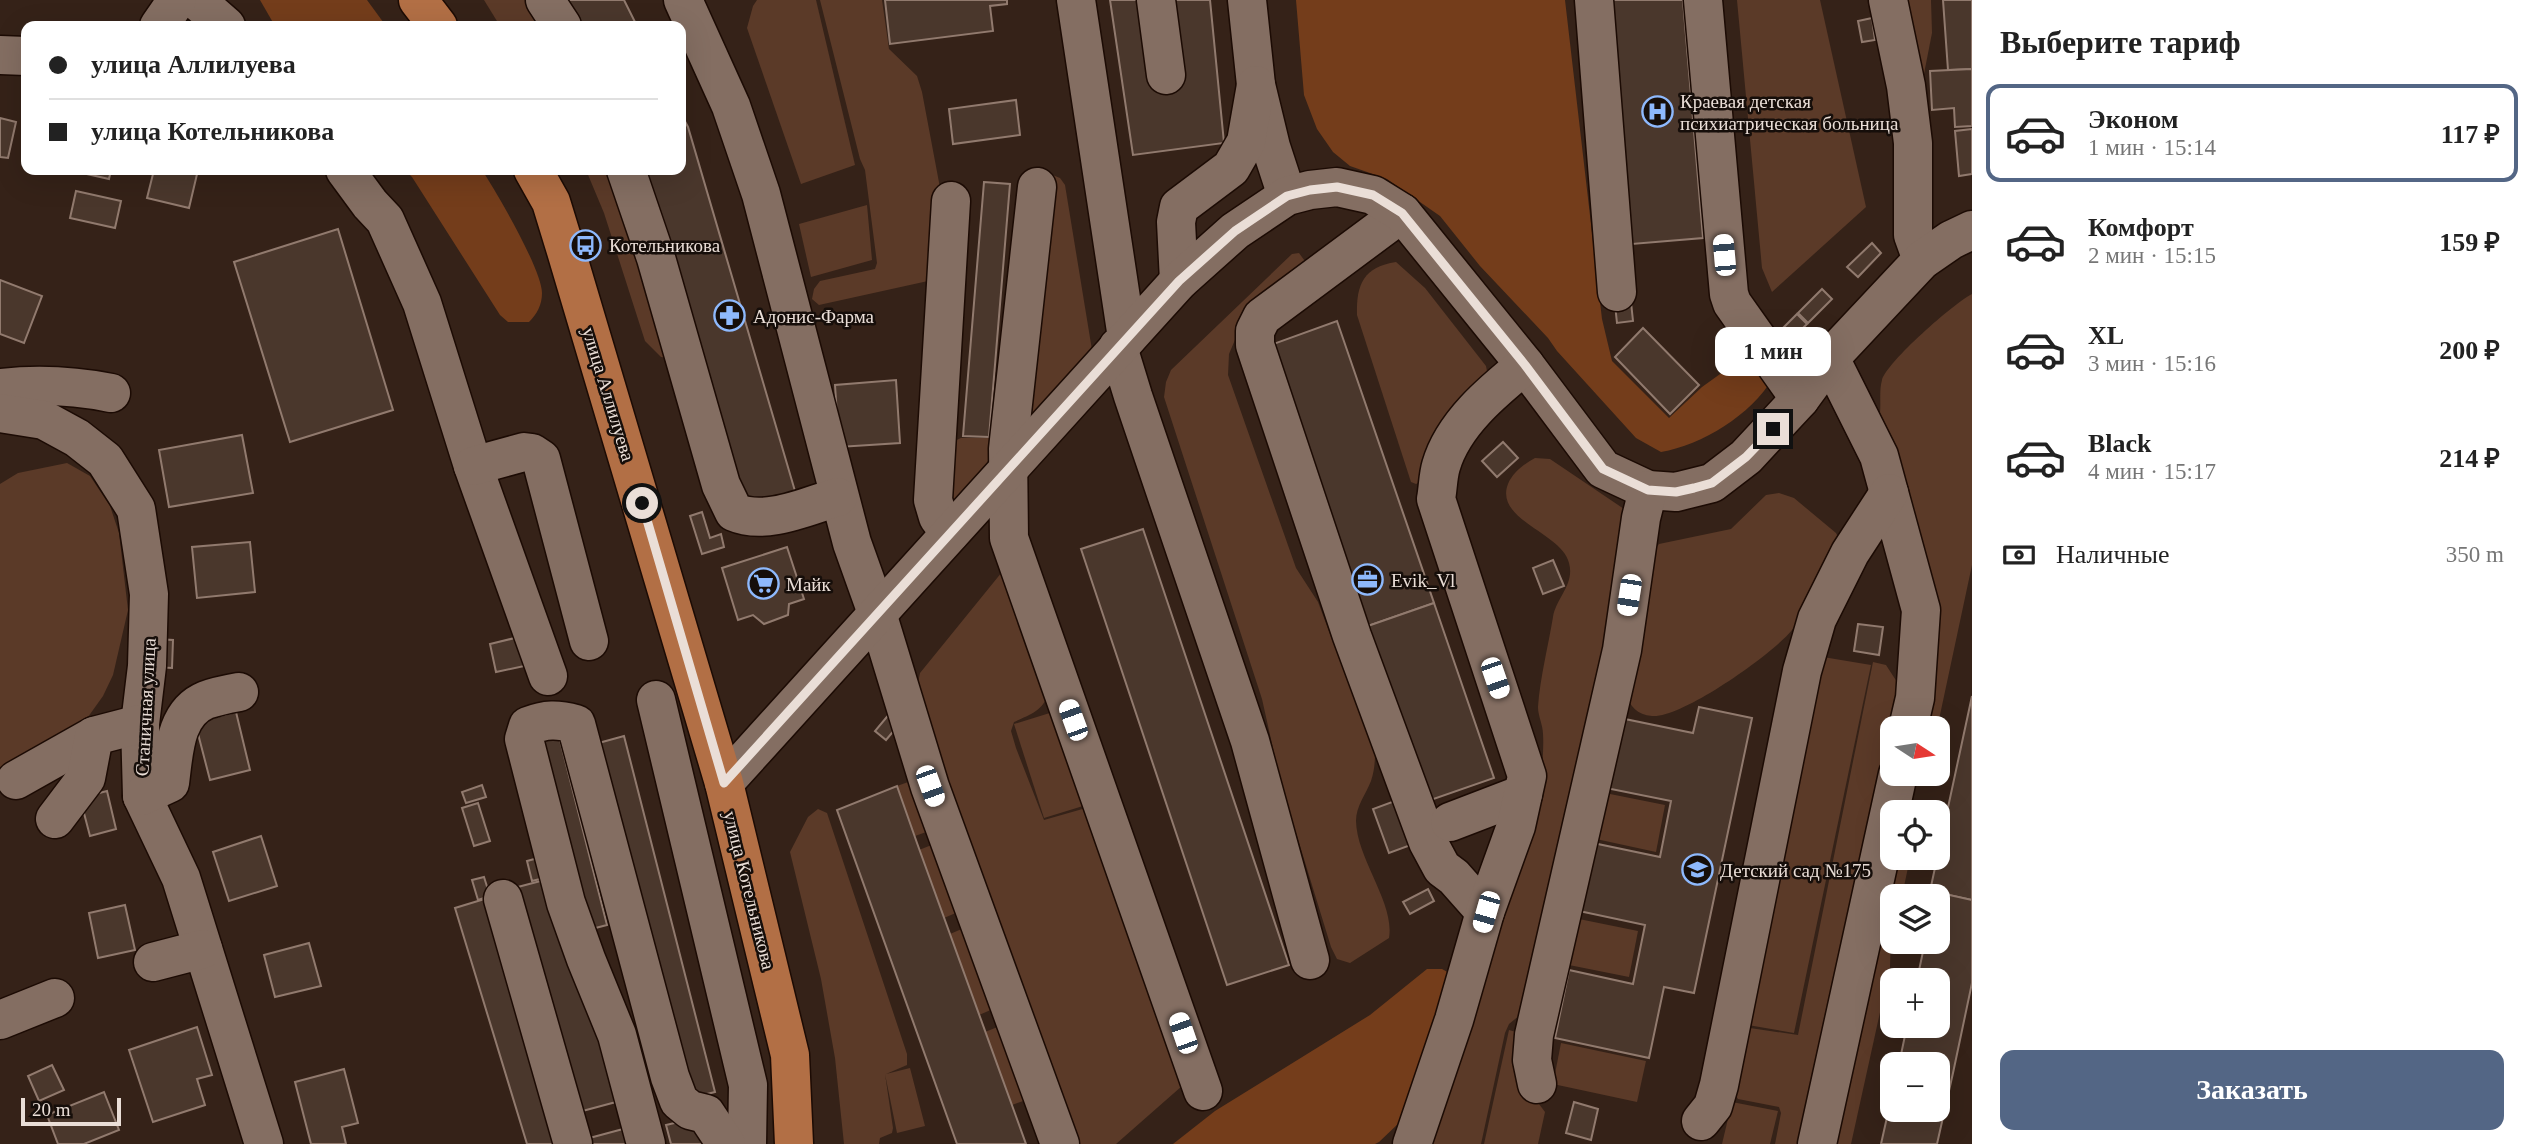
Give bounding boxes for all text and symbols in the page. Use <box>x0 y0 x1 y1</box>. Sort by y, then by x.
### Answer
text: Выберите тариф <box>2000 24 2241 60</box>
text: улица Аллилуева <box>91 50 296 79</box>
place label: Краевая детская психиатрическая больница <box>1680 91 1899 134</box>
hospital icon: Краевая детская психиатрическая больница <box>1640 95 1674 129</box>
icon: car <box>2004 102 2067 165</box>
text: Эконом <box>2088 105 2178 134</box>
text: улица Котельникова <box>91 117 334 146</box>
text: 117 ₽ <box>2441 120 2500 149</box>
text: 1 мин · 15:14 <box>2088 135 2216 160</box>
icon: car <box>2004 210 2067 273</box>
text: Комфорт <box>2088 213 2194 242</box>
bus stop icon: Котельникова <box>569 228 603 262</box>
text: 159 ₽ <box>2439 228 2500 257</box>
car <box>1712 233 1737 277</box>
place label: Котельникова <box>609 235 721 256</box>
text: 2 мин · 15:15 <box>2088 243 2216 268</box>
pharmacy icon: Адонис-Фарма <box>713 299 747 333</box>
place label: Адонис-Фарма <box>753 306 875 327</box>
icon: car <box>2004 318 2067 381</box>
text: XL <box>2088 321 2124 350</box>
street label: улица Аллилуева <box>578 325 639 464</box>
callout: 1 мин <box>1715 328 1831 376</box>
text: 200 ₽ <box>2439 336 2500 365</box>
text: 1 мин <box>1743 339 1803 364</box>
text: 3 мин · 15:16 <box>2088 351 2216 376</box>
route end <box>1757 413 1789 445</box>
icon: car <box>2004 426 2067 489</box>
text: Black <box>2088 429 2152 458</box>
text: 214 ₽ <box>2439 444 2500 473</box>
text: 4 мин · 15:17 <box>2088 459 2216 484</box>
route start <box>626 487 658 519</box>
icon: cash <box>2000 536 2038 574</box>
text: Наличные <box>2056 540 2169 569</box>
text: 350 m <box>2446 542 2504 567</box>
office icon: Evik_Vl <box>1351 563 1385 597</box>
supermarket icon: Майк <box>746 567 780 601</box>
place label: Evik_Vl <box>1391 570 1455 591</box>
car <box>1616 573 1643 617</box>
place label: Майк <box>786 574 831 595</box>
street label: Станичная улица <box>131 637 160 777</box>
car <box>1479 655 1512 701</box>
car <box>1056 697 1091 743</box>
north arrow <box>1880 716 1950 786</box>
map controls <box>1880 716 1950 1122</box>
car <box>913 763 948 809</box>
button: locate <box>1880 800 1950 870</box>
street label: улица Котельникова <box>720 809 780 972</box>
school or university icon: Детский сад №175 <box>1680 853 1714 887</box>
place label: Детский сад №175 <box>1720 860 1871 881</box>
button: layers <box>1880 884 1950 954</box>
car <box>1471 889 1502 935</box>
button: + <box>1880 968 1950 1038</box>
car <box>1167 1010 1200 1056</box>
button: Заказать <box>2000 1050 2504 1130</box>
button: − <box>1880 1052 1950 1122</box>
scale bar <box>21 1095 121 1127</box>
text: 20 m <box>32 1099 71 1120</box>

